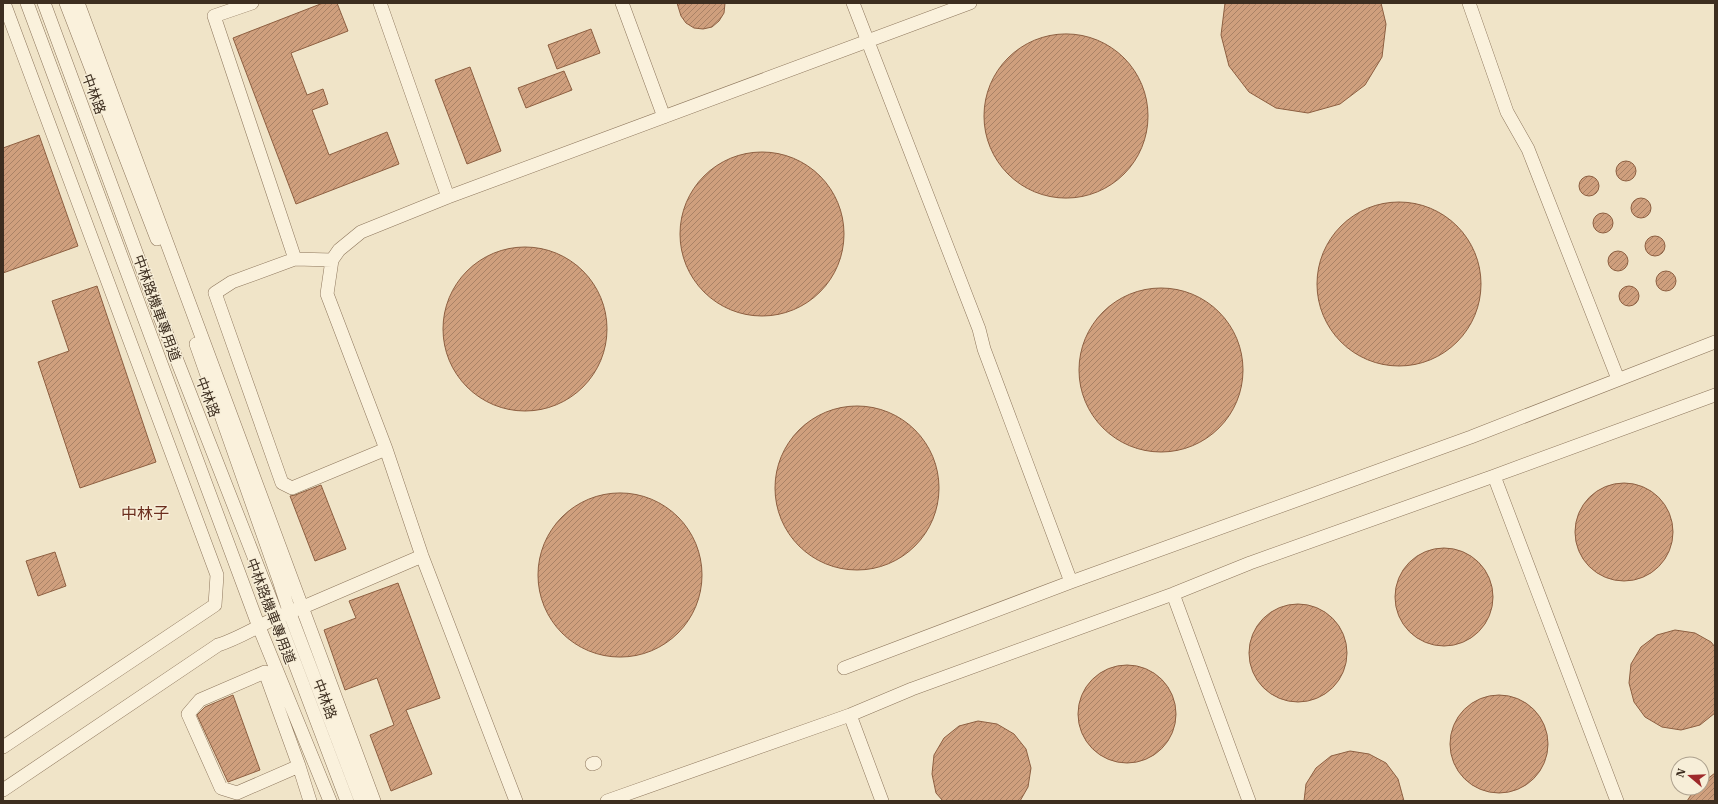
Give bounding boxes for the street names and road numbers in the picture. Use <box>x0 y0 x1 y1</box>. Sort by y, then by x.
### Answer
street label: 中林路 <box>78 71 110 117</box>
street label: 中林路機車專用道 <box>129 252 185 364</box>
street label: 中林路 <box>192 374 224 420</box>
street label: 中林路機車專用道 <box>243 555 299 667</box>
street label: 中林路 <box>309 676 341 722</box>

